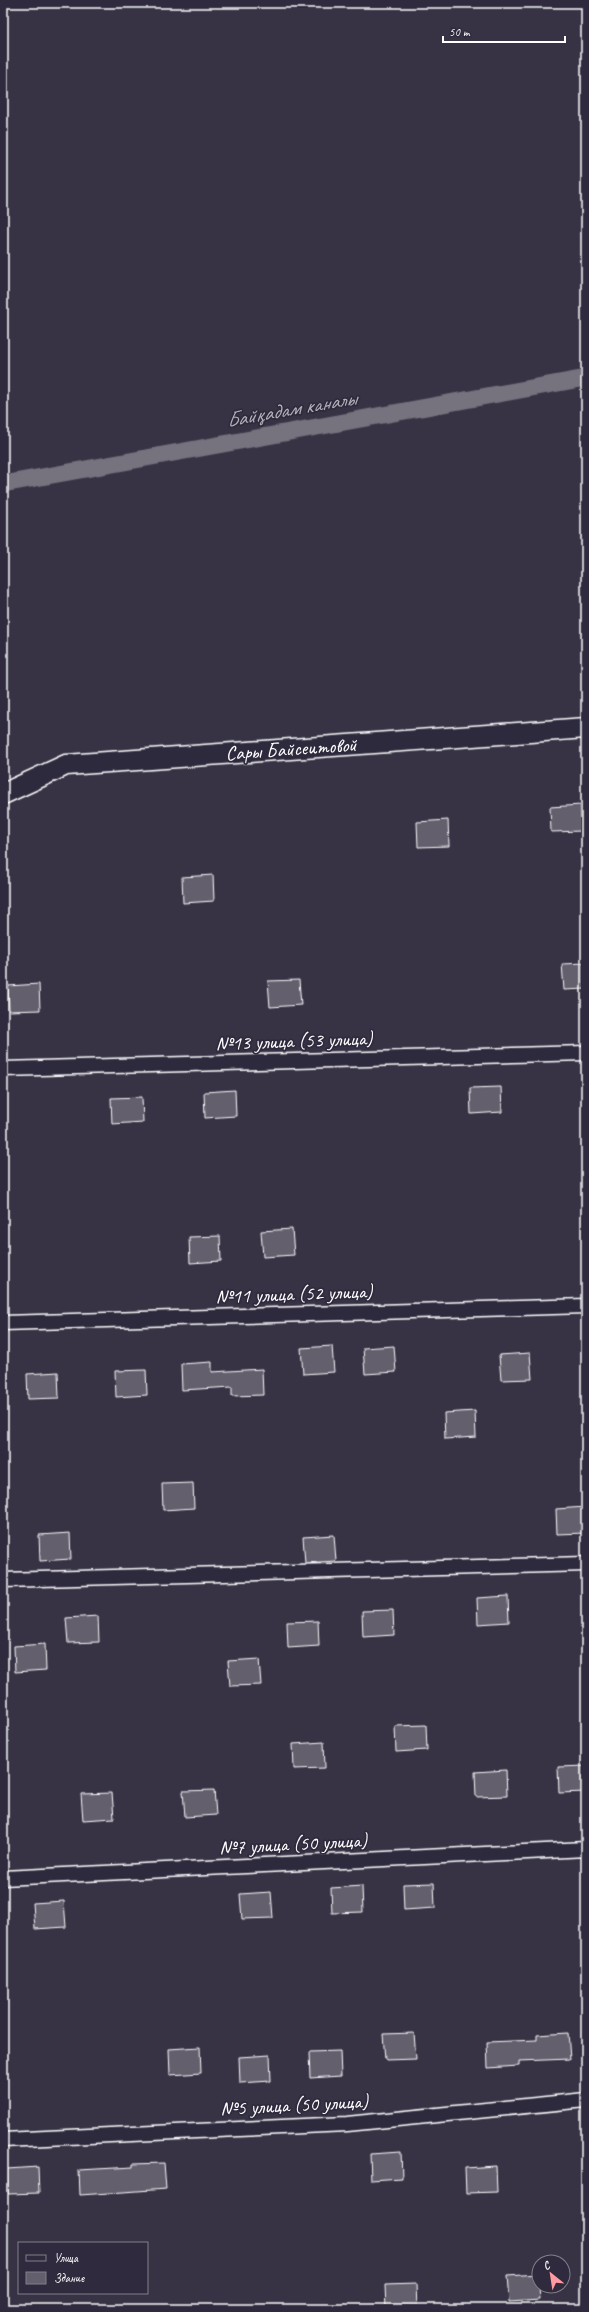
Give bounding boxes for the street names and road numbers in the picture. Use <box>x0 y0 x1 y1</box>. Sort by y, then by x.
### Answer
street label: Сары Байсеитовой <box>225 732 359 766</box>
street label: №13 улица (53 улица) <box>215 1026 374 1056</box>
street label: №11 улица (52 улица) <box>215 1279 374 1309</box>
street label: №7 улица (50 улица) <box>218 1828 369 1860</box>
street label: №5 улица (50 улица) <box>219 2089 370 2121</box>

